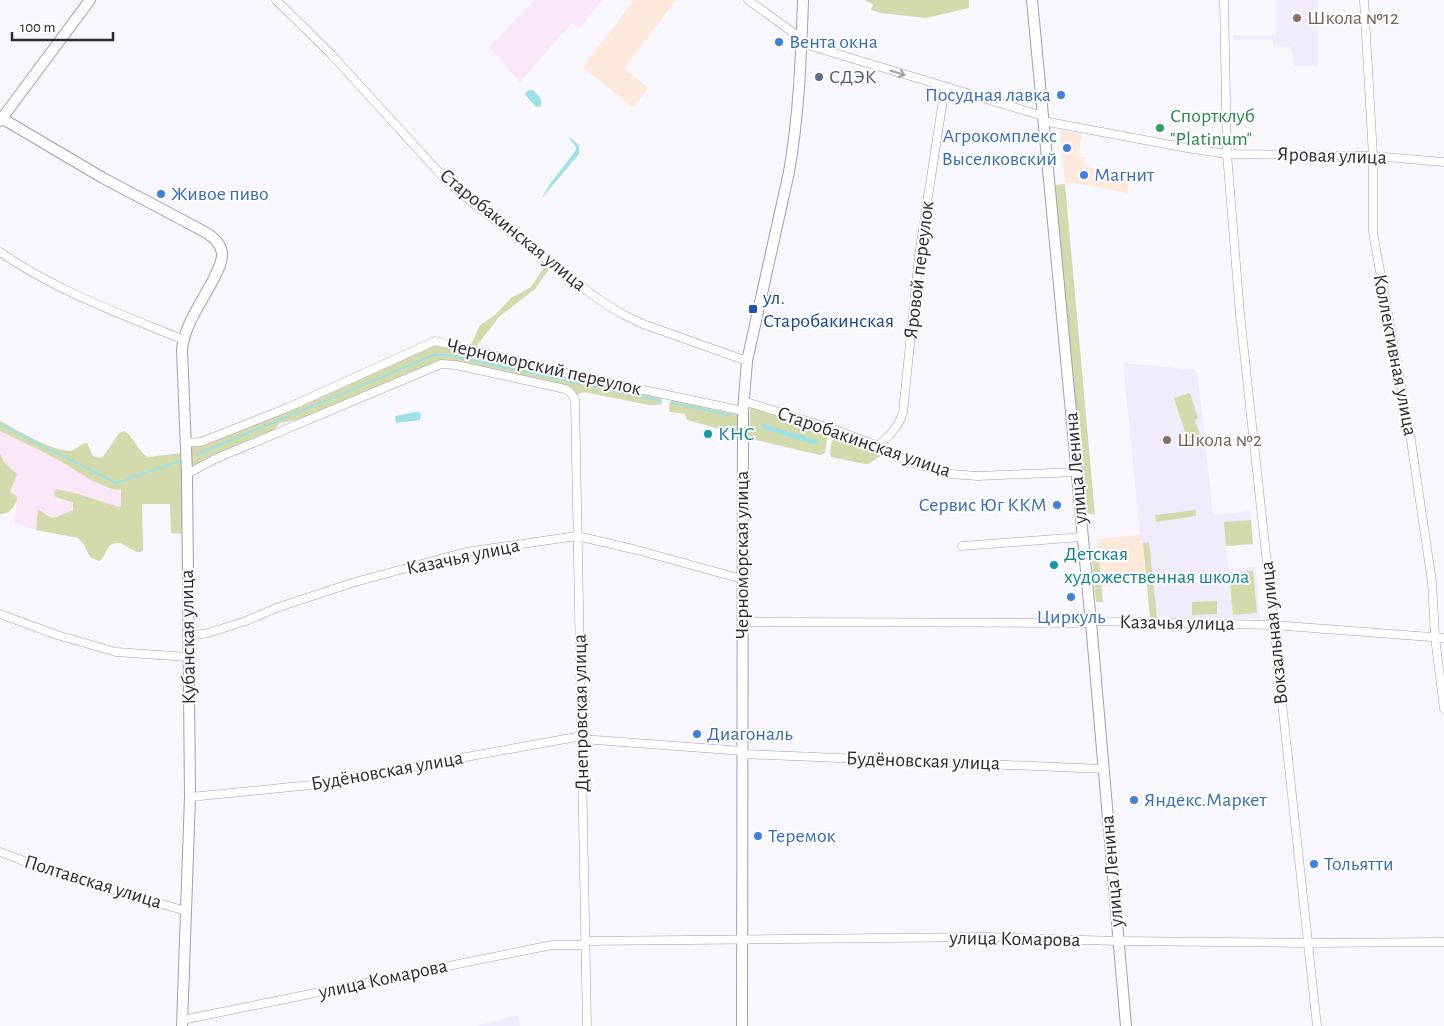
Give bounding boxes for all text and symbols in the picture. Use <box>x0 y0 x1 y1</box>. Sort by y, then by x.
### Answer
place label: Школа №12 <box>1307 8 1399 28</box>
scale bar <box>12 10 114 42</box>
marker: Школа №12 <box>1291 12 1303 24</box>
text: 100 m <box>20 20 55 35</box>
place label: Вента окна <box>789 32 878 52</box>
marker: Вента окна <box>773 36 785 48</box>
place label: СДЭК <box>829 67 877 87</box>
one-way arrow <box>890 68 906 78</box>
marker: СДЭК <box>813 71 825 83</box>
place label: Посудная лавка <box>925 85 1051 105</box>
marker: Посудная лавка <box>1055 89 1067 101</box>
place label: Спортклуб "Platinum" <box>1170 106 1255 149</box>
marker: Спортклуб "Platinum" <box>1154 122 1166 134</box>
place label: Агрокомплекс Выселковский <box>941 126 1057 169</box>
marker: Агрокомплекс Выселковский <box>1061 142 1073 154</box>
street label: Яровая улица <box>1277 144 1387 168</box>
street label: Старобакинская улица <box>436 165 590 295</box>
place label: Магнит <box>1094 165 1155 185</box>
marker: Магнит <box>1078 169 1090 181</box>
place label: Живое пиво <box>171 184 269 204</box>
marker: Живое пиво <box>155 188 167 200</box>
street label: Яровой переулок <box>901 200 937 340</box>
street label: Коллективная улица <box>1370 272 1420 438</box>
place label: ул. Старобакинская <box>762 288 894 331</box>
marker: ул. Старобакинская <box>747 303 759 315</box>
street label: Черноморский переулок <box>445 335 643 399</box>
street label: Старобакинская улица <box>775 403 953 481</box>
street label: улица Ленина <box>1061 411 1091 526</box>
place label: КНС <box>718 424 755 444</box>
marker: КНС <box>702 428 714 440</box>
place label: Школа №2 <box>1177 430 1262 450</box>
marker: Школа №2 <box>1161 434 1173 446</box>
street label: Черноморская улица <box>732 471 752 639</box>
place label: Сервис Юг ККМ <box>919 495 1047 515</box>
marker: Сервис Юг ККМ <box>1051 499 1063 511</box>
street label: Казачья улица <box>405 535 521 579</box>
place label: Детская художественная школа <box>1064 544 1250 587</box>
marker: Детская художественная школа <box>1048 559 1060 571</box>
street label: Вокзальная улица <box>1257 560 1291 706</box>
street label: Кубанская улица <box>177 569 199 705</box>
marker: Циркуль <box>1065 591 1077 603</box>
place label: Циркуль <box>1036 607 1106 627</box>
street label: Казачья улица <box>1119 612 1235 634</box>
street label: Днепровская улица <box>570 634 592 792</box>
place label: Диагональ <box>707 724 793 744</box>
marker: Диагональ <box>691 728 703 740</box>
street label: Будёновская улица <box>309 748 465 794</box>
street label: Будёновская улица <box>846 748 1000 774</box>
place label: Яндекс.Маркет <box>1144 790 1267 810</box>
marker: Яндекс.Маркет <box>1128 794 1140 806</box>
street label: улица Ленина <box>1097 814 1127 929</box>
place label: Теремок <box>768 826 836 846</box>
marker: Теремок <box>752 830 764 842</box>
street label: Полтавская улица <box>22 852 164 912</box>
place label: Тольятти <box>1324 854 1393 874</box>
marker: Тольятти <box>1308 858 1320 870</box>
street label: улица Комарова <box>948 928 1081 950</box>
street label: улица Комарова <box>316 956 449 1003</box>

